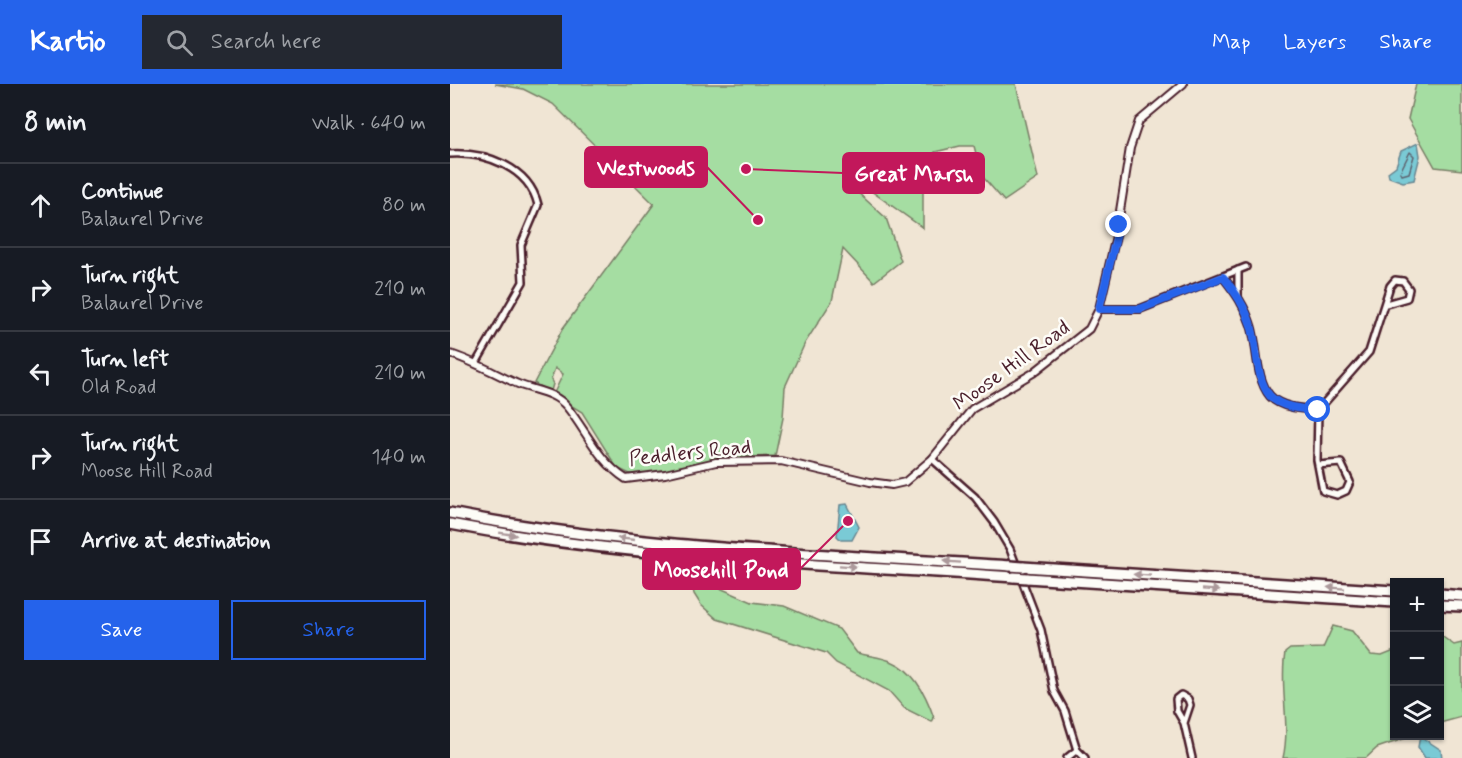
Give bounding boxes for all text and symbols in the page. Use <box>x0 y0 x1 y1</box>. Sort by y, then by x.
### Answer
search box <box>142 15 562 69</box>
text: Kartio <box>30 24 106 61</box>
icon: search <box>163 26 196 59</box>
text: Search here <box>211 28 322 56</box>
text: Map <box>1212 28 1250 56</box>
text: Layers <box>1283 28 1346 56</box>
text: Share <box>1379 28 1432 56</box>
text: 8 min <box>24 106 87 140</box>
text: Walk · 640 m <box>312 110 426 137</box>
callout: Westwoods <box>585 147 707 187</box>
callout: Great Marsh <box>843 153 984 193</box>
text: Westwoods <box>596 155 695 183</box>
text: Great Marsh <box>854 161 974 189</box>
text: Continue <box>81 178 163 206</box>
icon: ahead <box>24 189 57 222</box>
text: 80 m <box>382 192 426 219</box>
text: Balaurel Drive <box>81 206 204 233</box>
route end <box>1105 211 1131 237</box>
text: Turn right <box>81 262 179 290</box>
icon: right <box>24 273 57 306</box>
text: 210 m <box>374 276 426 303</box>
text: Balaurel Drive <box>81 290 204 317</box>
street label: Moose Hill Road <box>947 314 1076 418</box>
text: Turn left <box>81 346 169 374</box>
icon: left <box>24 357 57 390</box>
text: 210 m <box>374 360 426 387</box>
text: Old Road <box>81 374 156 401</box>
route start <box>1304 396 1330 422</box>
text: Turn right <box>81 430 179 458</box>
street label: Peddlers Road <box>628 433 753 473</box>
icon: right <box>24 441 57 474</box>
text: 140 m <box>372 444 426 471</box>
text: Moose Hill Road <box>81 458 213 485</box>
icon: arrive <box>24 525 57 558</box>
text: Arrive at destination <box>81 527 271 555</box>
one-way arrow <box>498 529 517 538</box>
one-way arrow <box>616 534 635 544</box>
callout: Moosehill Pond <box>643 549 800 589</box>
text: Moosehill Pond <box>653 557 789 585</box>
one-way arrow <box>942 558 961 567</box>
one-way arrow <box>838 561 857 571</box>
one-way arrow <box>1132 570 1151 580</box>
map controls <box>1390 578 1444 740</box>
button: + <box>1390 578 1444 632</box>
one-way arrow <box>1327 583 1346 592</box>
one-way arrow <box>1202 585 1221 594</box>
button: Save <box>24 600 219 660</box>
button: Share <box>231 600 426 660</box>
button: − <box>1390 632 1444 686</box>
button: layers <box>1390 686 1444 740</box>

